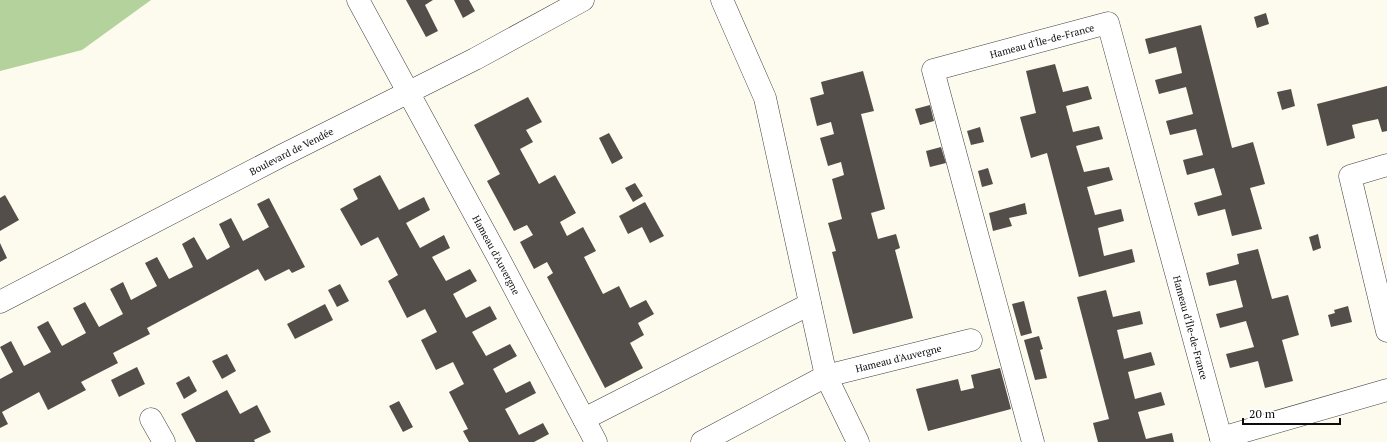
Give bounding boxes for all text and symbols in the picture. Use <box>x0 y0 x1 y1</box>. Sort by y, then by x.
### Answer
street label: Hameau d'Île-de-France <box>988 21 1096 61</box>
street label: Boulevard de Vendée <box>247 125 336 178</box>
street label: Hameau d'Auvergne <box>469 213 523 297</box>
street label: Hameau d'Île-de-France <box>1170 274 1211 381</box>
street label: Hameau d'Auvergne <box>854 342 943 375</box>
scale bar <box>1243 400 1340 426</box>
text: 20 m <box>1249 406 1276 421</box>

